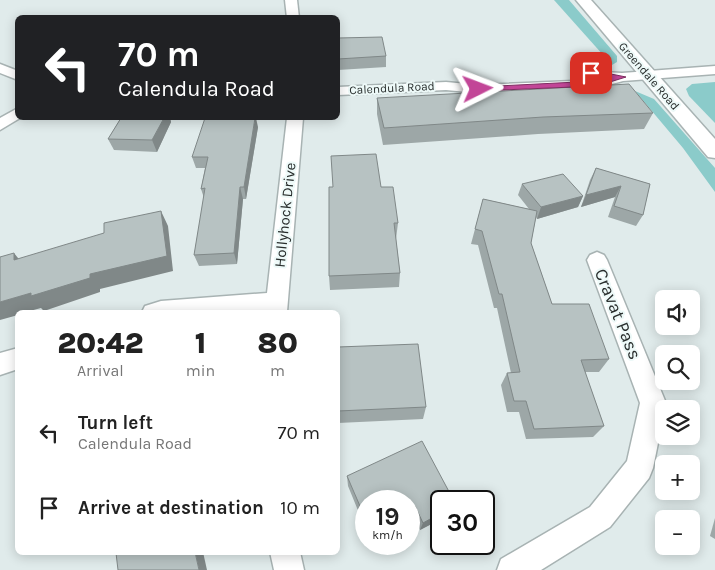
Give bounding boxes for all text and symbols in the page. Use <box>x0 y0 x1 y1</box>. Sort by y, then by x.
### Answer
text: 70 m <box>118 34 200 75</box>
icon: left <box>35 35 100 100</box>
street label: Greendale Road <box>616 39 682 113</box>
pin <box>570 52 612 94</box>
icon: arrive <box>577 59 605 87</box>
position arrow <box>451 62 503 114</box>
text: Calendula Road <box>118 76 275 102</box>
street label: Calendula Road <box>349 79 435 97</box>
street label: Hollyhock Drive <box>271 162 299 268</box>
street label: Cravat Pass <box>590 265 646 363</box>
map controls <box>655 290 700 555</box>
button: sound <box>655 290 700 335</box>
text: 20:42 <box>57 325 144 361</box>
text: 1 <box>195 325 206 361</box>
text: 80 <box>257 325 298 361</box>
button: search <box>655 345 700 390</box>
text: Arrival <box>77 361 124 380</box>
text: min <box>186 361 215 380</box>
text: m <box>270 361 285 380</box>
button: layers <box>655 400 700 445</box>
text: Turn left <box>78 412 153 434</box>
icon: left <box>35 419 63 447</box>
text: 70 m <box>278 422 320 444</box>
text: Calendula Road <box>78 434 192 453</box>
button: + <box>655 455 700 500</box>
speed limit sign: 30 <box>430 490 495 555</box>
icon: arrive <box>35 494 63 522</box>
text: Arrive at destination <box>78 497 264 519</box>
text: 10 m <box>280 497 320 519</box>
text: 19 <box>375 502 400 531</box>
button: − <box>655 510 700 555</box>
text: km/h <box>372 528 403 542</box>

